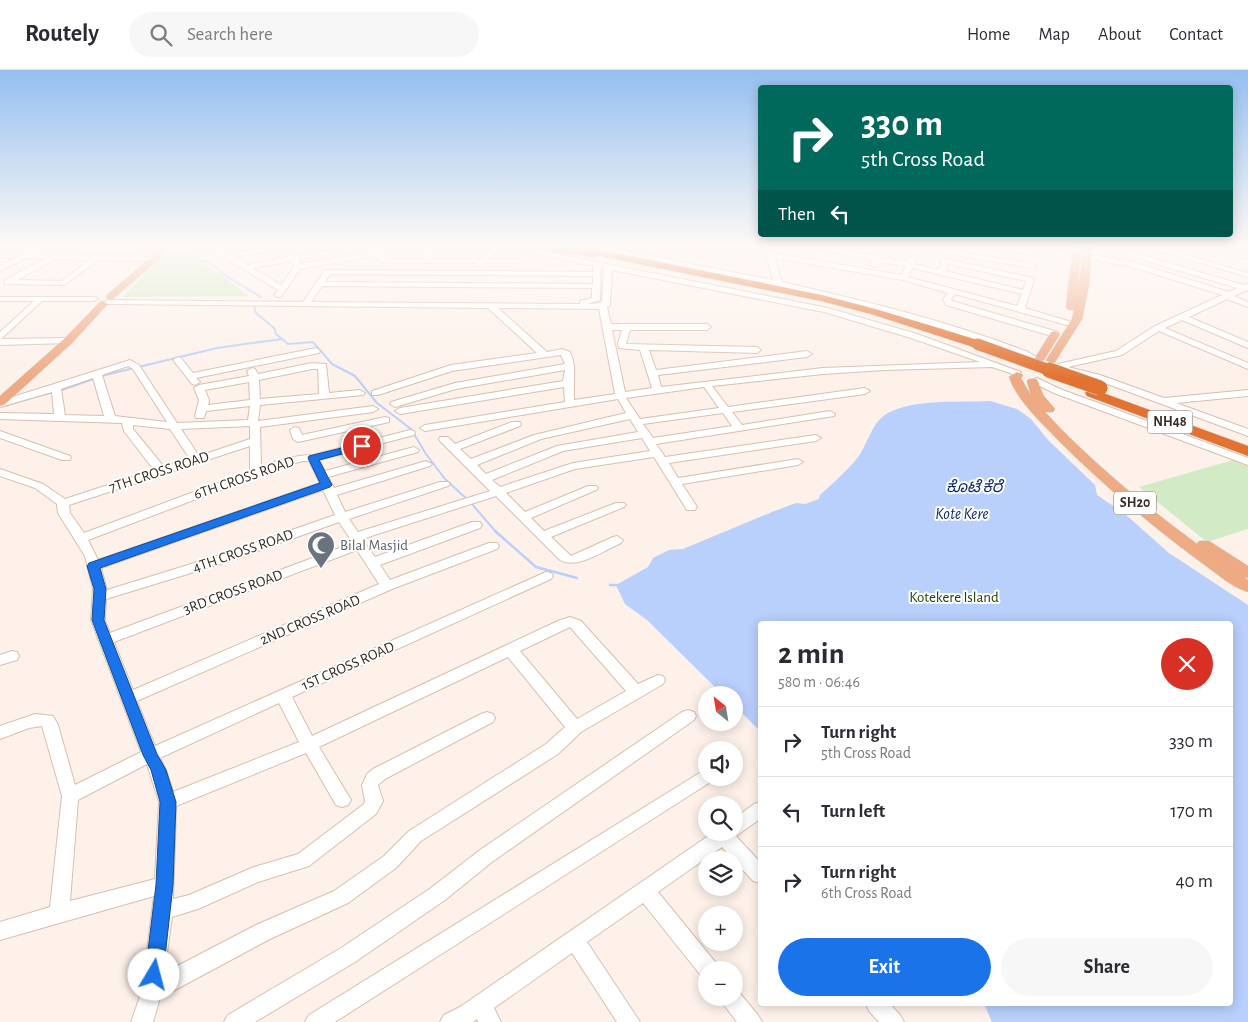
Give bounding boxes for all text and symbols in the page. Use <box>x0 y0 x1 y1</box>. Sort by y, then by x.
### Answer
search box <box>129 12 479 57</box>
icon: search <box>147 21 175 49</box>
text: Routely <box>25 22 99 46</box>
text: Search here <box>187 25 273 44</box>
text: Home <box>967 26 1010 44</box>
text: Map <box>1038 26 1070 44</box>
text: About <box>1098 26 1141 44</box>
text: Contact <box>1169 26 1223 44</box>
icon: right <box>778 105 843 170</box>
text: 330 m <box>861 107 943 142</box>
text: 5th Cross Road <box>861 148 985 170</box>
icon: left <box>826 200 854 228</box>
text: Then <box>778 205 816 224</box>
road number: NH48 <box>1148 411 1192 434</box>
pin <box>341 425 383 467</box>
icon: arrive <box>348 432 376 460</box>
street label: 7TH CROSS ROAD <box>107 449 211 495</box>
street label: 6TH CROSS ROAD <box>192 454 296 502</box>
water label: ಕೊಟೆ ಕೆರೆ <box>946 479 1005 495</box>
road number: SH20 <box>1114 492 1156 514</box>
water label: Kote Kere <box>935 506 989 522</box>
street label: 4TH CROSS ROAD <box>191 527 296 575</box>
mosque icon: Bilal Masjid <box>306 530 336 569</box>
place label: Bilal Masjid <box>340 538 408 553</box>
street label: 3RD CROSS ROAD <box>181 567 285 617</box>
park label: Kotekere Island <box>909 590 999 605</box>
street label: 2ND CROSS ROAD <box>258 592 363 648</box>
button: close <box>1161 638 1213 690</box>
street label: 1ST CROSS ROAD <box>299 639 397 693</box>
text: 2 min <box>778 639 845 669</box>
text: 580 m · 06:46 <box>778 674 860 690</box>
north arrow <box>698 686 742 731</box>
map controls <box>698 686 743 1006</box>
text: Turn right <box>821 723 896 742</box>
icon: right <box>778 728 806 756</box>
text: 330 m <box>1169 732 1213 751</box>
button: sound <box>698 741 743 786</box>
text: 5th Cross Road <box>821 745 911 761</box>
button: search <box>698 796 743 841</box>
icon: left <box>778 798 806 826</box>
text: Turn left <box>821 802 885 821</box>
text: 170 m <box>1170 802 1213 821</box>
button: layers <box>698 851 743 896</box>
text: Turn right <box>821 863 896 882</box>
icon: right <box>778 868 806 896</box>
text: 40 m <box>1175 872 1213 891</box>
text: 6th Cross Road <box>821 885 912 901</box>
button: + <box>698 906 743 951</box>
button: Exit <box>778 938 991 996</box>
button: Share <box>1001 938 1213 996</box>
position arrow <box>127 948 179 1000</box>
button: − <box>698 961 743 1006</box>

